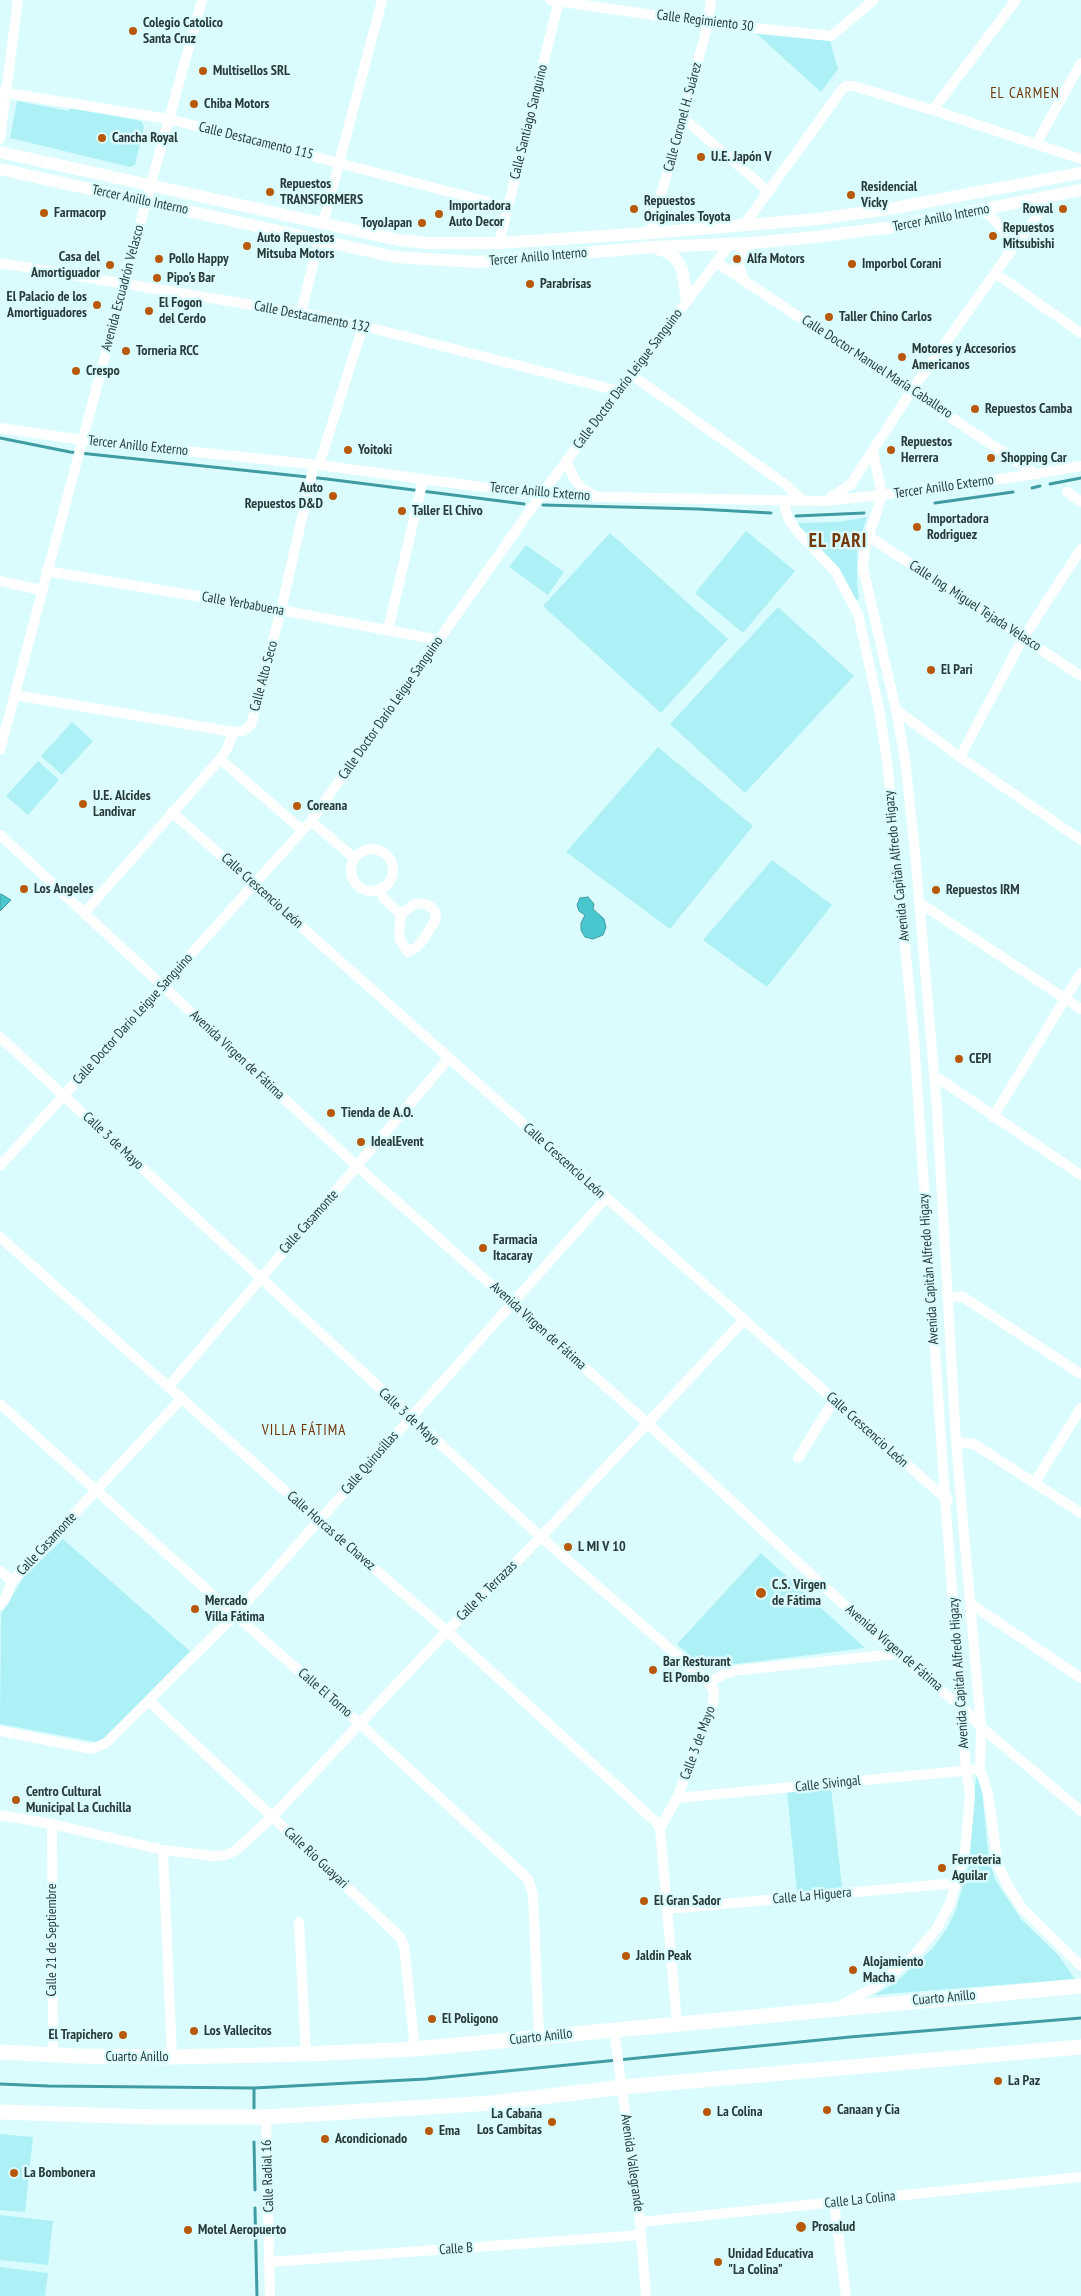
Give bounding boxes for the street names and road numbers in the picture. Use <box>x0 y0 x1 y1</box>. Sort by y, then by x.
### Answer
street label: Calle Regimiento 30 <box>656 7 754 35</box>
street label: Calle Coronel H. Suárez <box>660 61 706 173</box>
street label: Calle Santiago Sanguino <box>507 63 551 181</box>
street label: Calle Destacamento 115 <box>197 119 315 163</box>
street label: Tercer Anillo Interno <box>90 182 190 218</box>
street label: Tercer Anillo Interno <box>891 200 991 236</box>
street label: Avenida Escuadrón Velasco <box>98 223 148 353</box>
street label: Tercer Anillo Interno <box>488 244 588 270</box>
street label: Calle Destacamento 132 <box>253 298 371 336</box>
street label: Calle Doctor Darío Leigue Sanguino <box>570 306 686 452</box>
street label: Calle Doctor Manuel María Caballero <box>798 312 956 422</box>
street label: Tercer Anillo Externo <box>87 432 189 460</box>
street label: Tercer Anillo Externo <box>893 472 995 502</box>
street label: Tercer Anillo Externo <box>489 479 591 505</box>
street label: Calle Ing. Miguel Tejada Velasco <box>906 557 1044 655</box>
street label: Calle Yerbabuena <box>200 588 286 620</box>
street label: Calle Doctor Darío Leigue Sanguino <box>335 633 447 783</box>
street label: Calle Alto Seco <box>247 639 281 713</box>
street label: Avenida Capitán Alfredo Higazy <box>881 790 913 942</box>
street label: Calle Crescencio León <box>218 850 306 932</box>
street label: Calle Doctor Darío Leigue Sanguino <box>70 950 196 1088</box>
street label: Avenida Virgen de Fátima <box>186 1007 288 1103</box>
street label: Calle 3 de Mayo <box>79 1109 147 1173</box>
street label: Calle Crescencio León <box>520 1120 608 1202</box>
street label: Calle Casamonte <box>276 1187 342 1257</box>
street label: Avenida Capitán Alfredo Higazy <box>915 1193 943 1345</box>
street label: Avenida Virgen de Fátima <box>487 1279 589 1373</box>
street label: Calle 3 de Mayo <box>375 1385 443 1449</box>
street label: Calle Crescencio León <box>823 1389 911 1471</box>
street label: Calle Quirusillas <box>338 1428 402 1498</box>
street label: Calle Horcas de Chavez <box>283 1488 379 1574</box>
street label: Calle Casamonte <box>14 1509 80 1579</box>
street label: Calle R. Terrazas <box>453 1557 521 1625</box>
street label: Avenida Capitán Alfredo Higazy <box>945 1597 973 1749</box>
street label: Avenida Virgen de Fátima <box>842 1601 946 1695</box>
street label: Calle El Torno <box>294 1665 356 1721</box>
street label: Calle 3 de Mayo <box>677 1704 719 1782</box>
street label: Calle Sivingal <box>794 1772 862 1796</box>
street label: Calle Río Guayari <box>280 1824 352 1892</box>
street label: Calle 21 de Septiembre <box>44 1884 60 1996</box>
street label: Calle La Higuera <box>772 1884 852 1908</box>
street label: Cuarto Anillo <box>912 1987 976 2009</box>
street label: Cuarto Anillo <box>509 2025 573 2049</box>
street label: Cuarto Anillo <box>105 2049 169 2065</box>
street label: Avenida Vallegrande <box>617 2113 647 2213</box>
street label: Calle Radial 16 <box>258 2139 278 2213</box>
street label: Calle La Colina <box>824 2188 896 2212</box>
street label: Calle B <box>439 2239 473 2259</box>

